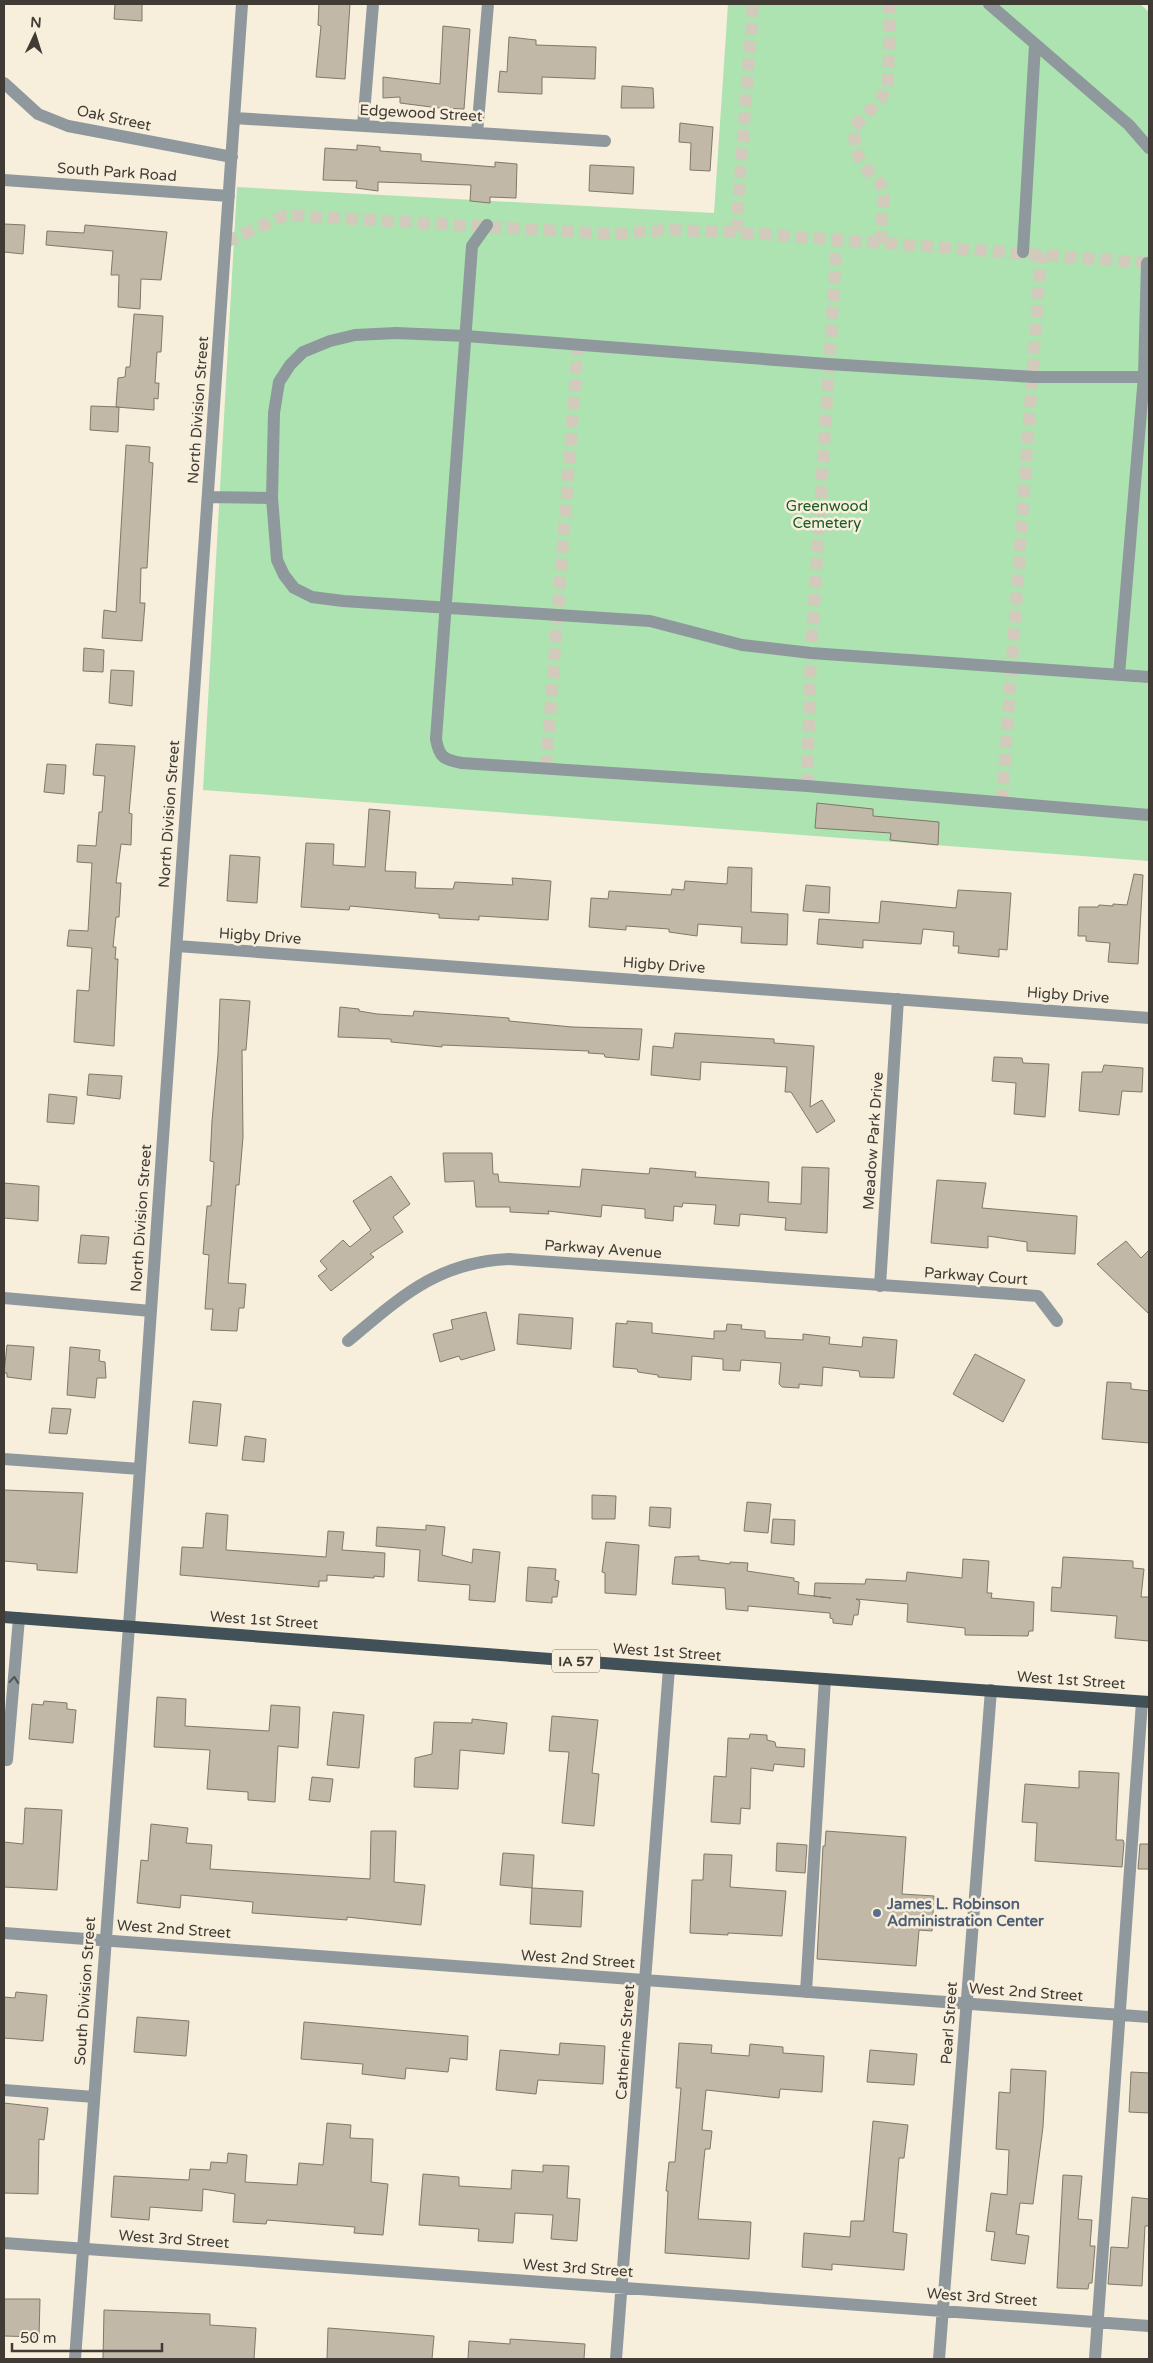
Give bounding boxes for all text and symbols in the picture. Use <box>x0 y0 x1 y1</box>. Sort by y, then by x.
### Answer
north arrow <box>10 10 60 60</box>
text: N <box>30 14 42 31</box>
street label: Oak Street <box>75 101 153 135</box>
street label: Edgewood Street <box>359 101 483 125</box>
street label: South Park Road <box>57 159 177 185</box>
street label: North Division Street <box>184 335 212 484</box>
park label: Greenwood Cemetery <box>786 497 868 532</box>
street label: North Division Street <box>155 739 183 888</box>
street label: Higby Drive <box>218 924 302 948</box>
street label: Higby Drive <box>622 953 706 977</box>
street label: Higby Drive <box>1026 983 1110 1007</box>
street label: Meadow Park Drive <box>859 1071 887 1211</box>
street label: North Division Street <box>127 1143 155 1292</box>
street label: Parkway Avenue <box>544 1236 662 1262</box>
street label: Parkway Court <box>923 1263 1029 1289</box>
street label: West 1st Street <box>209 1607 319 1633</box>
street label: West 1st Street <box>612 1639 722 1665</box>
road number: IA 57 <box>552 1650 600 1672</box>
street label: West 1st Street <box>1016 1667 1126 1693</box>
one-way arrow <box>8 1676 19 1684</box>
place label: James L. Robinson Administration Center <box>886 1895 1044 1930</box>
marker: James L. Robinson Administration Center <box>871 1907 883 1919</box>
street label: South Division Street <box>71 1916 99 2066</box>
street label: West 2nd Street <box>116 1916 232 1942</box>
street label: West 2nd Street <box>520 1946 636 1972</box>
street label: West 2nd Street <box>968 1979 1084 2005</box>
street label: Pearl Street <box>937 1981 961 2065</box>
street label: Catherine Street <box>612 1983 638 2100</box>
street label: West 3rd Street <box>118 2226 230 2252</box>
street label: West 3rd Street <box>522 2255 634 2281</box>
street label: West 3rd Street <box>926 2284 1038 2310</box>
scale bar <box>12 2320 162 2352</box>
text: 50 m <box>20 2329 57 2347</box>

